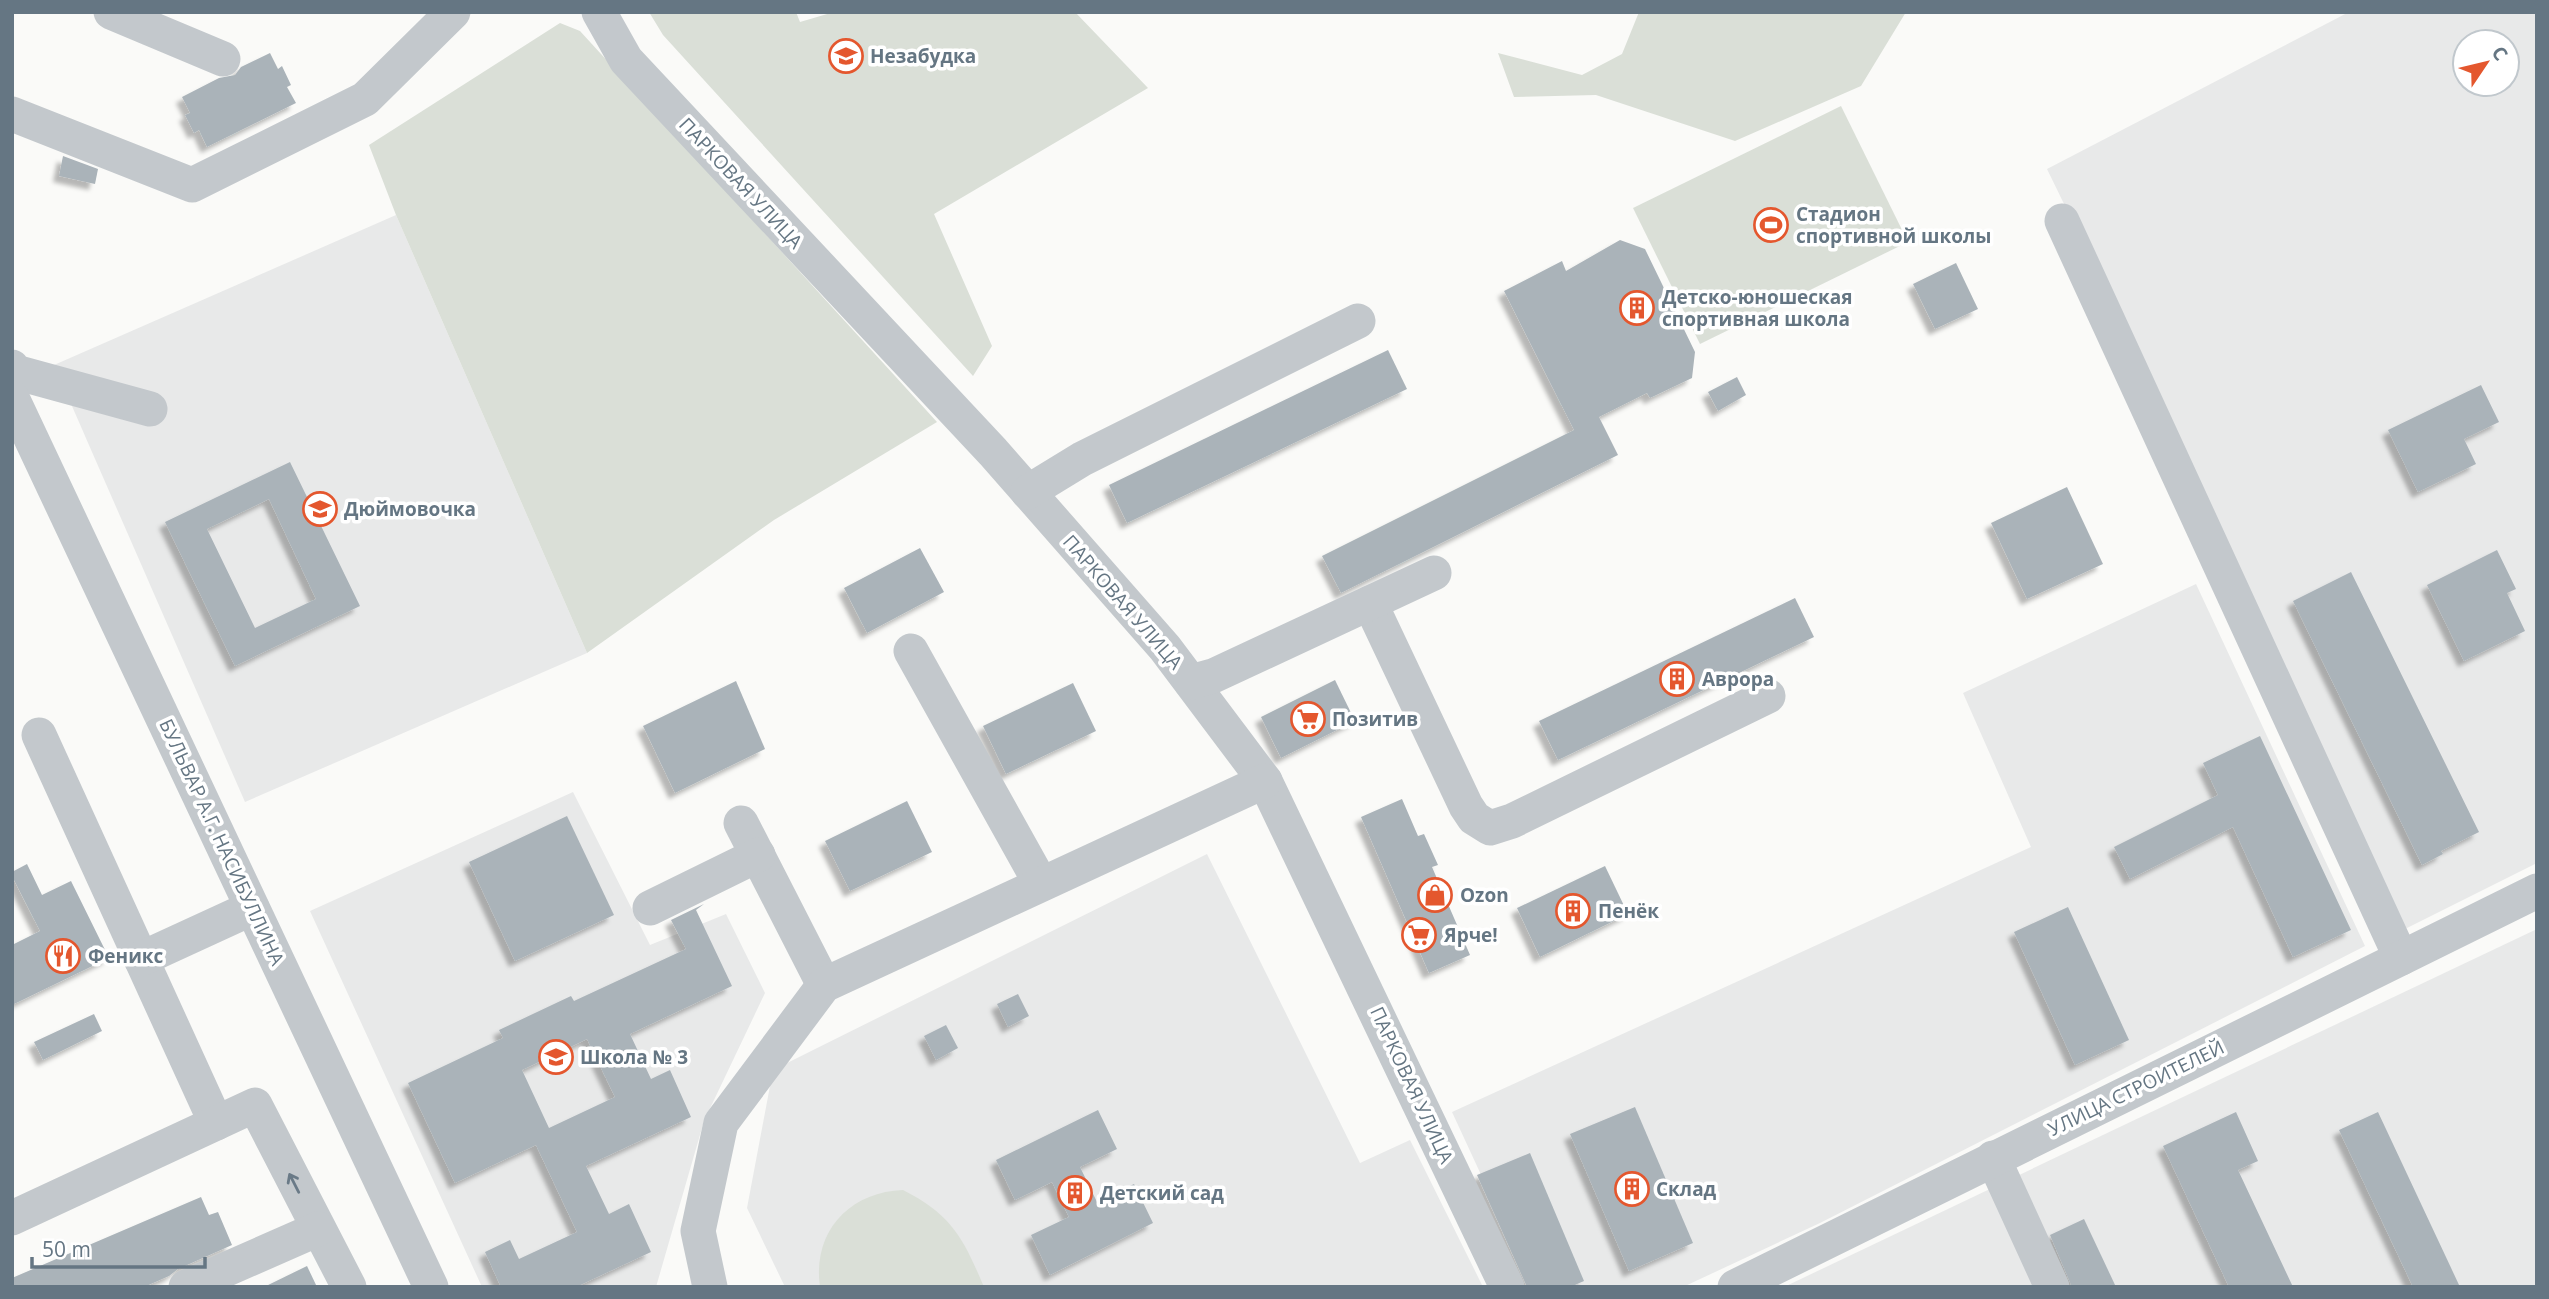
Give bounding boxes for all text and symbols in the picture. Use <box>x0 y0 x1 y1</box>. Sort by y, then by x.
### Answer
north arrow <box>2451 28 2521 98</box>
school or university icon: Незабудка <box>827 37 865 75</box>
text: С <box>2486 41 2514 66</box>
place label: Незабудка <box>870 43 976 69</box>
street label: ПАРКОВАЯ УЛИЦА <box>673 112 809 254</box>
place label: Стадион спортивной школы <box>1796 201 1991 249</box>
sports icon: Стадион спортивной школы <box>1752 206 1790 244</box>
place label: Детско-юношеская спортивная школа <box>1662 284 1853 332</box>
building icon: Детско-юношеская спортивная школа <box>1618 289 1656 327</box>
school or university icon: Дюймовочка <box>301 490 339 528</box>
place label: Дюймовочка <box>344 496 476 522</box>
street label: ПАРКОВАЯ УЛИЦА <box>1057 529 1189 675</box>
building icon: Аврора <box>1658 660 1696 698</box>
place label: Аврора <box>1702 666 1774 692</box>
supermarket icon: Позитив <box>1289 700 1327 738</box>
place label: Позитив <box>1332 706 1418 732</box>
street label: БУЛЬВАР А.Г. НАСИБУЛЛИНА <box>153 715 291 969</box>
shop icon: Ozon <box>1416 876 1454 914</box>
place label: Ozon <box>1460 882 1509 908</box>
building icon: Пенёк <box>1554 892 1592 930</box>
place label: Пенёк <box>1598 898 1659 924</box>
supermarket icon: Ярче! <box>1400 916 1438 954</box>
place label: Ярче! <box>1443 922 1498 948</box>
restaurant icon: Феникс <box>44 937 82 975</box>
place label: Феникс <box>88 943 164 969</box>
street label: ПАРКОВАЯ УЛИЦА <box>1364 1002 1460 1168</box>
street label: УЛИЦА СТРОИТЕЛЕЙ <box>2044 1034 2228 1142</box>
school or university icon: Школа № 3 <box>537 1038 575 1076</box>
place label: Школа № 3 <box>580 1044 688 1070</box>
building icon: Склад <box>1613 1170 1651 1208</box>
one-way arrow <box>287 1173 301 1194</box>
building icon: Детский сад <box>1056 1174 1094 1212</box>
place label: Склад <box>1656 1176 1717 1202</box>
place label: Детский сад <box>1100 1180 1224 1206</box>
scale bar <box>32 1226 205 1270</box>
text: 50 m <box>42 1235 91 1263</box>

